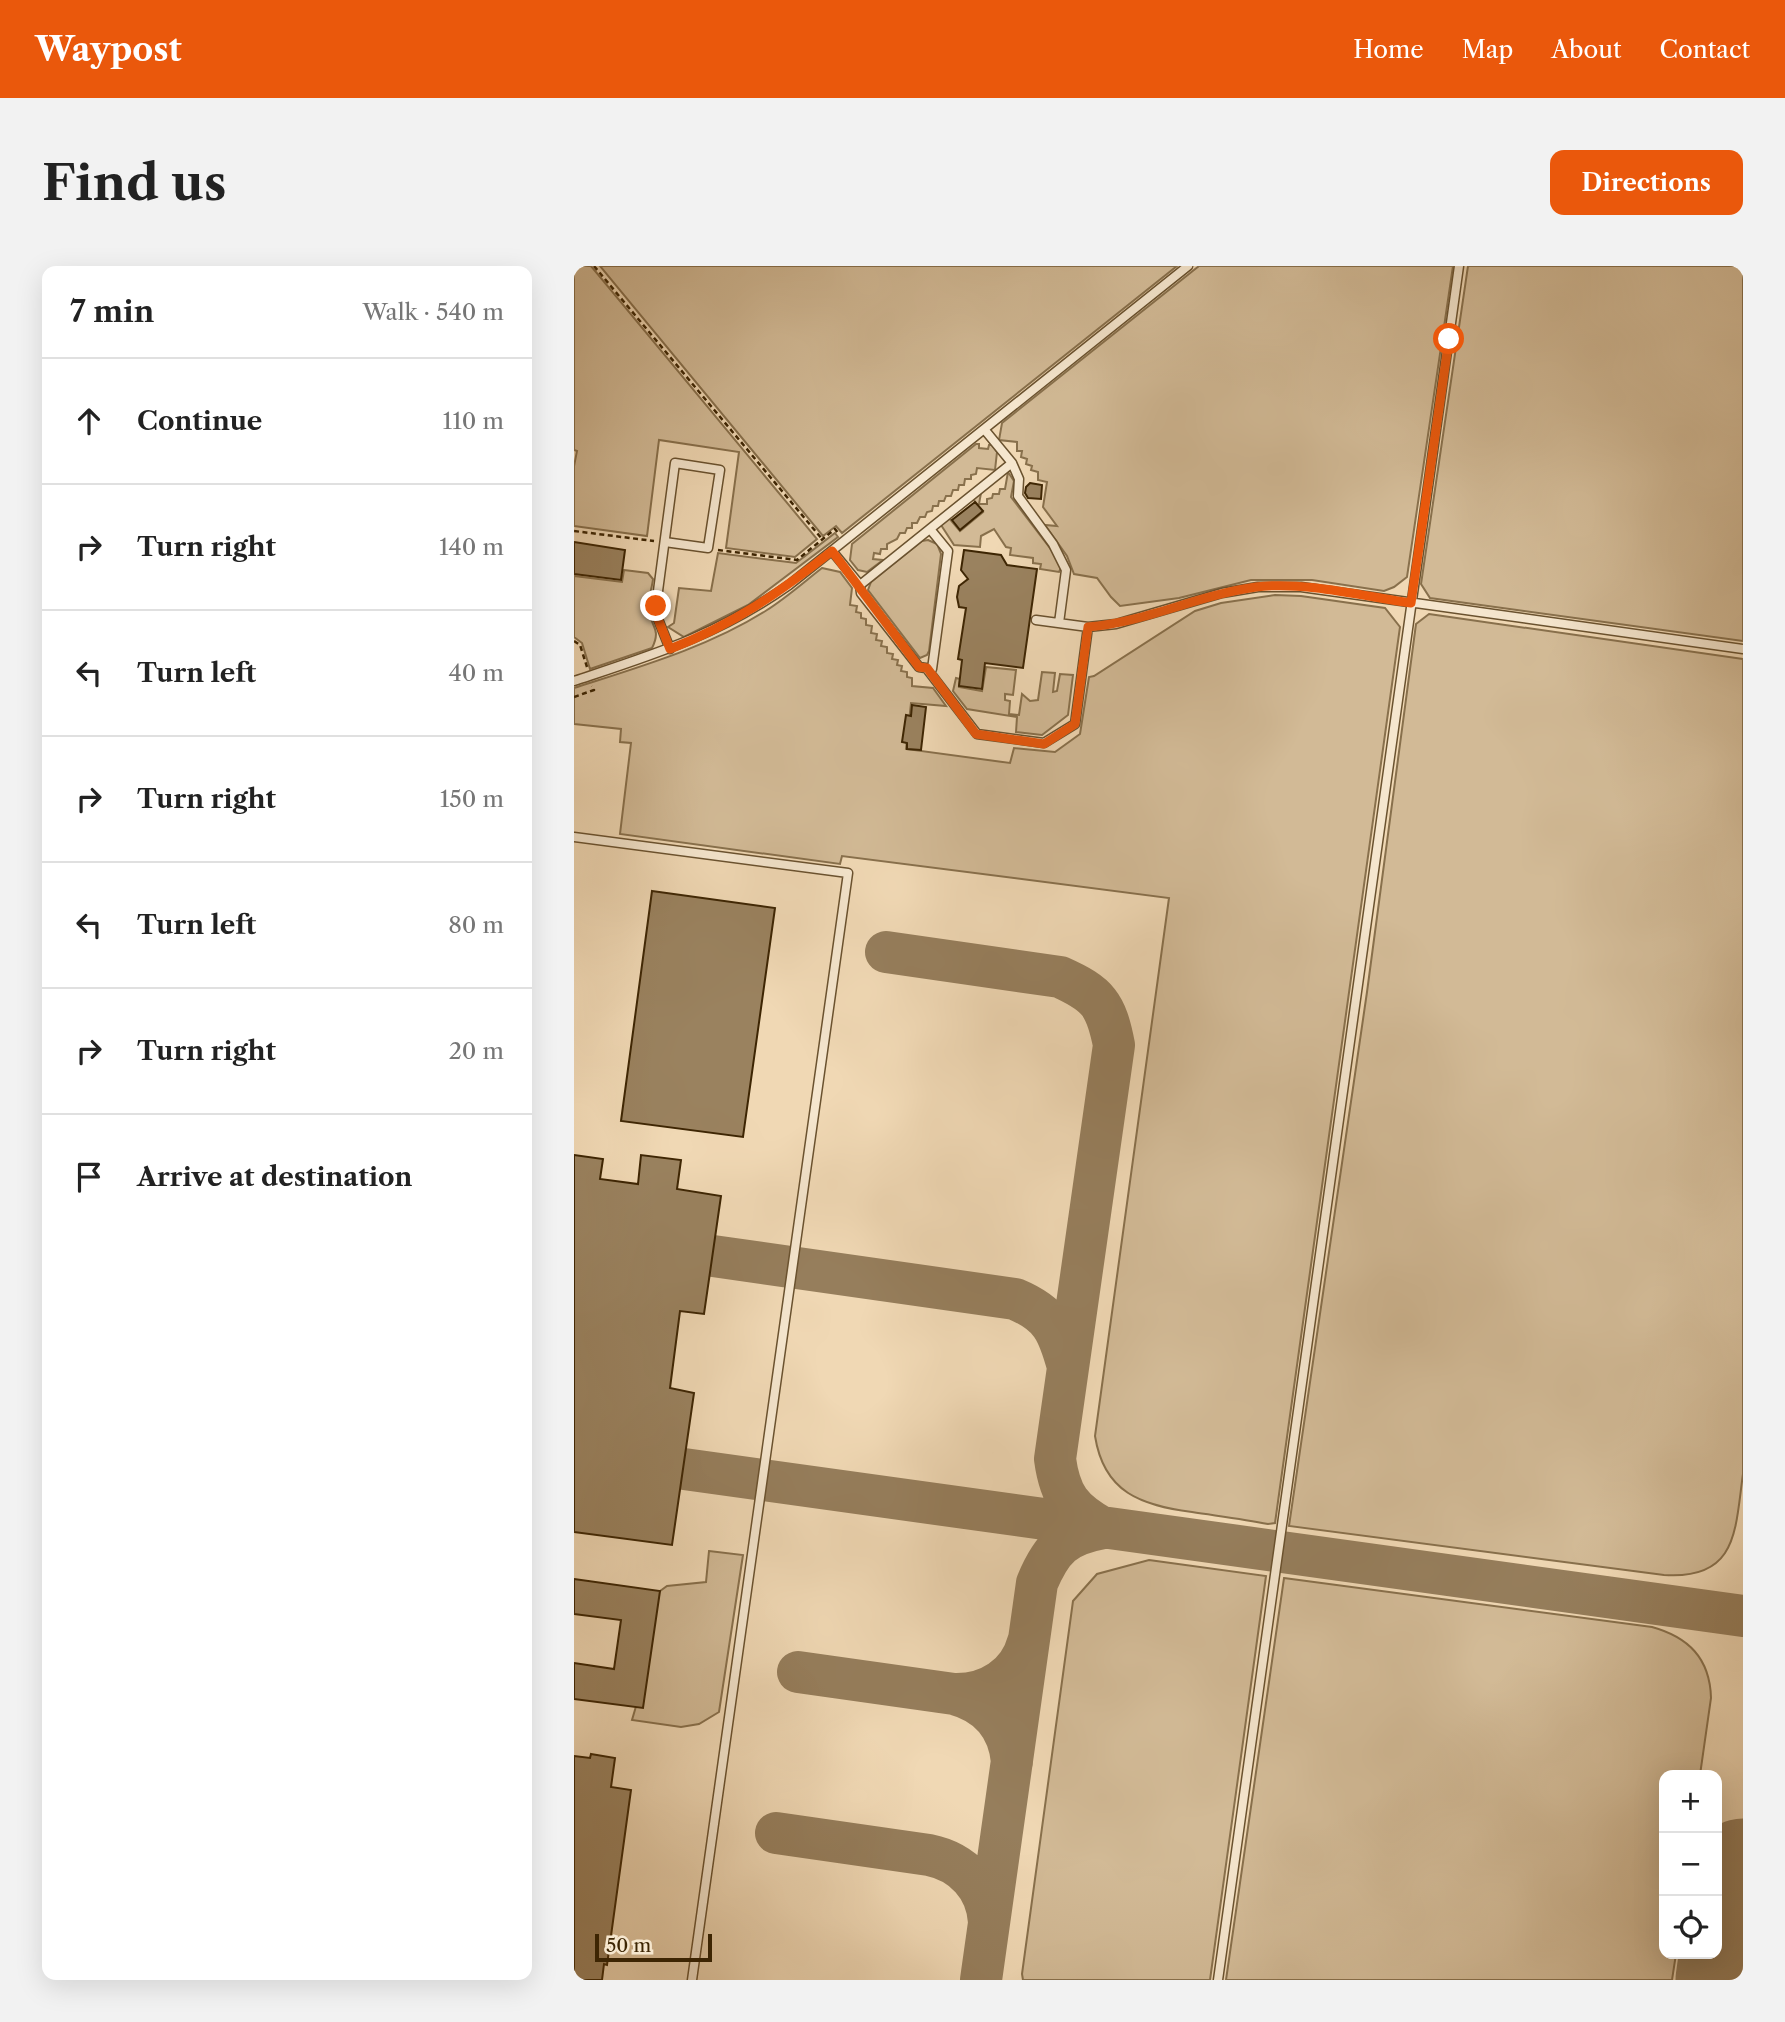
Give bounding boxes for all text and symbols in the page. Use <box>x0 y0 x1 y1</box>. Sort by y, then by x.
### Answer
text: Waypost <box>35 29 182 70</box>
text: Home <box>1353 35 1424 64</box>
text: Map <box>1462 35 1513 64</box>
text: About <box>1551 35 1622 64</box>
text: Contact <box>1660 35 1750 64</box>
button: Directions <box>1550 150 1743 215</box>
text: Find us <box>42 152 226 213</box>
text: 7 min <box>70 293 154 330</box>
text: Walk · 540 m <box>362 298 504 326</box>
route start <box>1433 323 1464 354</box>
icon: ahead <box>70 402 108 440</box>
text: Continue <box>137 405 262 437</box>
text: 110 m <box>443 407 504 435</box>
icon: right <box>70 528 108 566</box>
text: Turn right <box>137 531 276 563</box>
text: 140 m <box>439 533 504 561</box>
route end <box>640 590 671 621</box>
icon: left <box>70 654 108 692</box>
text: Turn left <box>137 657 256 689</box>
text: 40 m <box>449 659 504 687</box>
icon: right <box>70 780 108 818</box>
text: Turn right <box>137 783 276 815</box>
text: 150 m <box>440 785 504 813</box>
icon: left <box>70 906 108 944</box>
text: Turn left <box>137 909 256 941</box>
text: 80 m <box>448 911 504 939</box>
icon: right <box>70 1032 108 1070</box>
text: Turn right <box>137 1035 276 1067</box>
text: 20 m <box>449 1037 504 1065</box>
icon: arrive <box>70 1158 108 1196</box>
text: Arrive at destination <box>137 1161 412 1193</box>
map controls <box>1659 1770 1722 1959</box>
button: + <box>1659 1770 1722 1833</box>
button: − <box>1659 1833 1722 1896</box>
button: locate <box>1659 1896 1722 1959</box>
scale bar <box>595 1931 712 1963</box>
text: 50 m <box>606 1934 651 1957</box>

